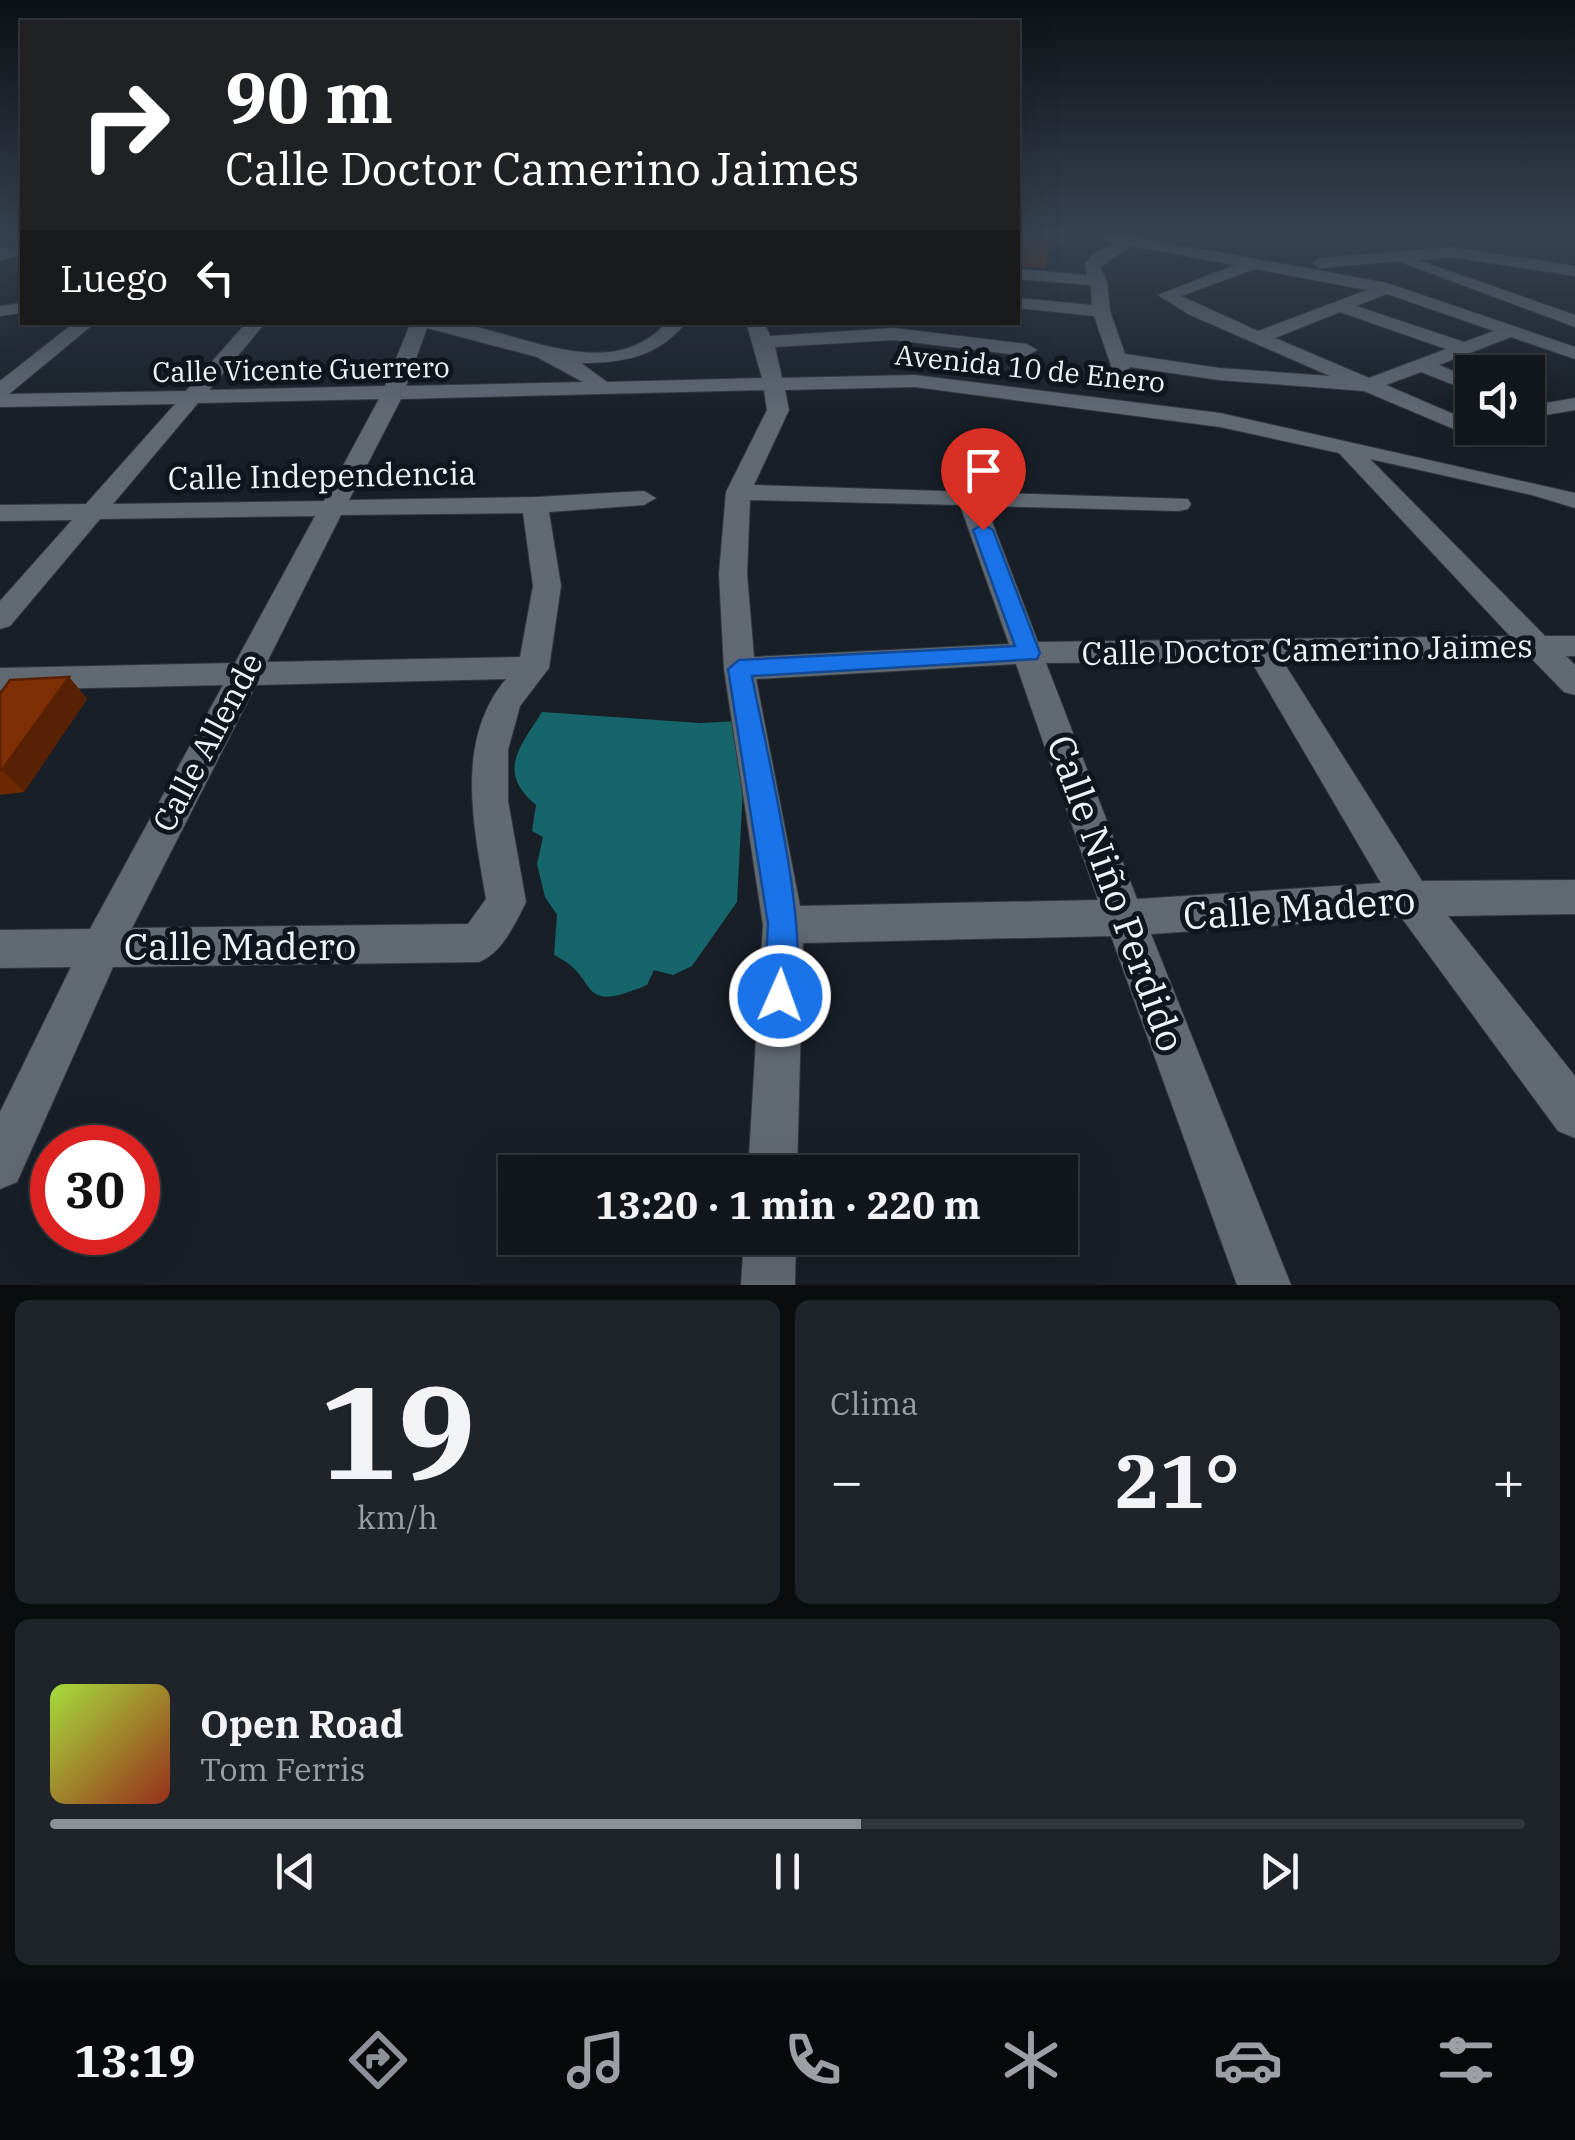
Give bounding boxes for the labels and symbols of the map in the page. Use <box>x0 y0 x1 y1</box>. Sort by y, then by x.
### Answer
street label: Avenida 10 de Enero <box>893 335 1167 401</box>
street label: Calle Vicente Guerrero <box>152 348 450 390</box>
pin <box>941 428 1026 531</box>
street label: Calle Independencia <box>167 451 477 499</box>
street label: Calle Doctor Camerino Jaimes <box>1081 624 1533 674</box>
street label: Calle Allende <box>142 645 272 839</box>
street label: Calle Niño Perdido <box>1037 728 1197 1058</box>
street label: Calle Madero <box>1181 874 1417 940</box>
street label: Calle Madero <box>124 921 356 970</box>
position arrow <box>728 944 832 1048</box>
speed limit sign: 30 <box>30 1125 160 1255</box>

